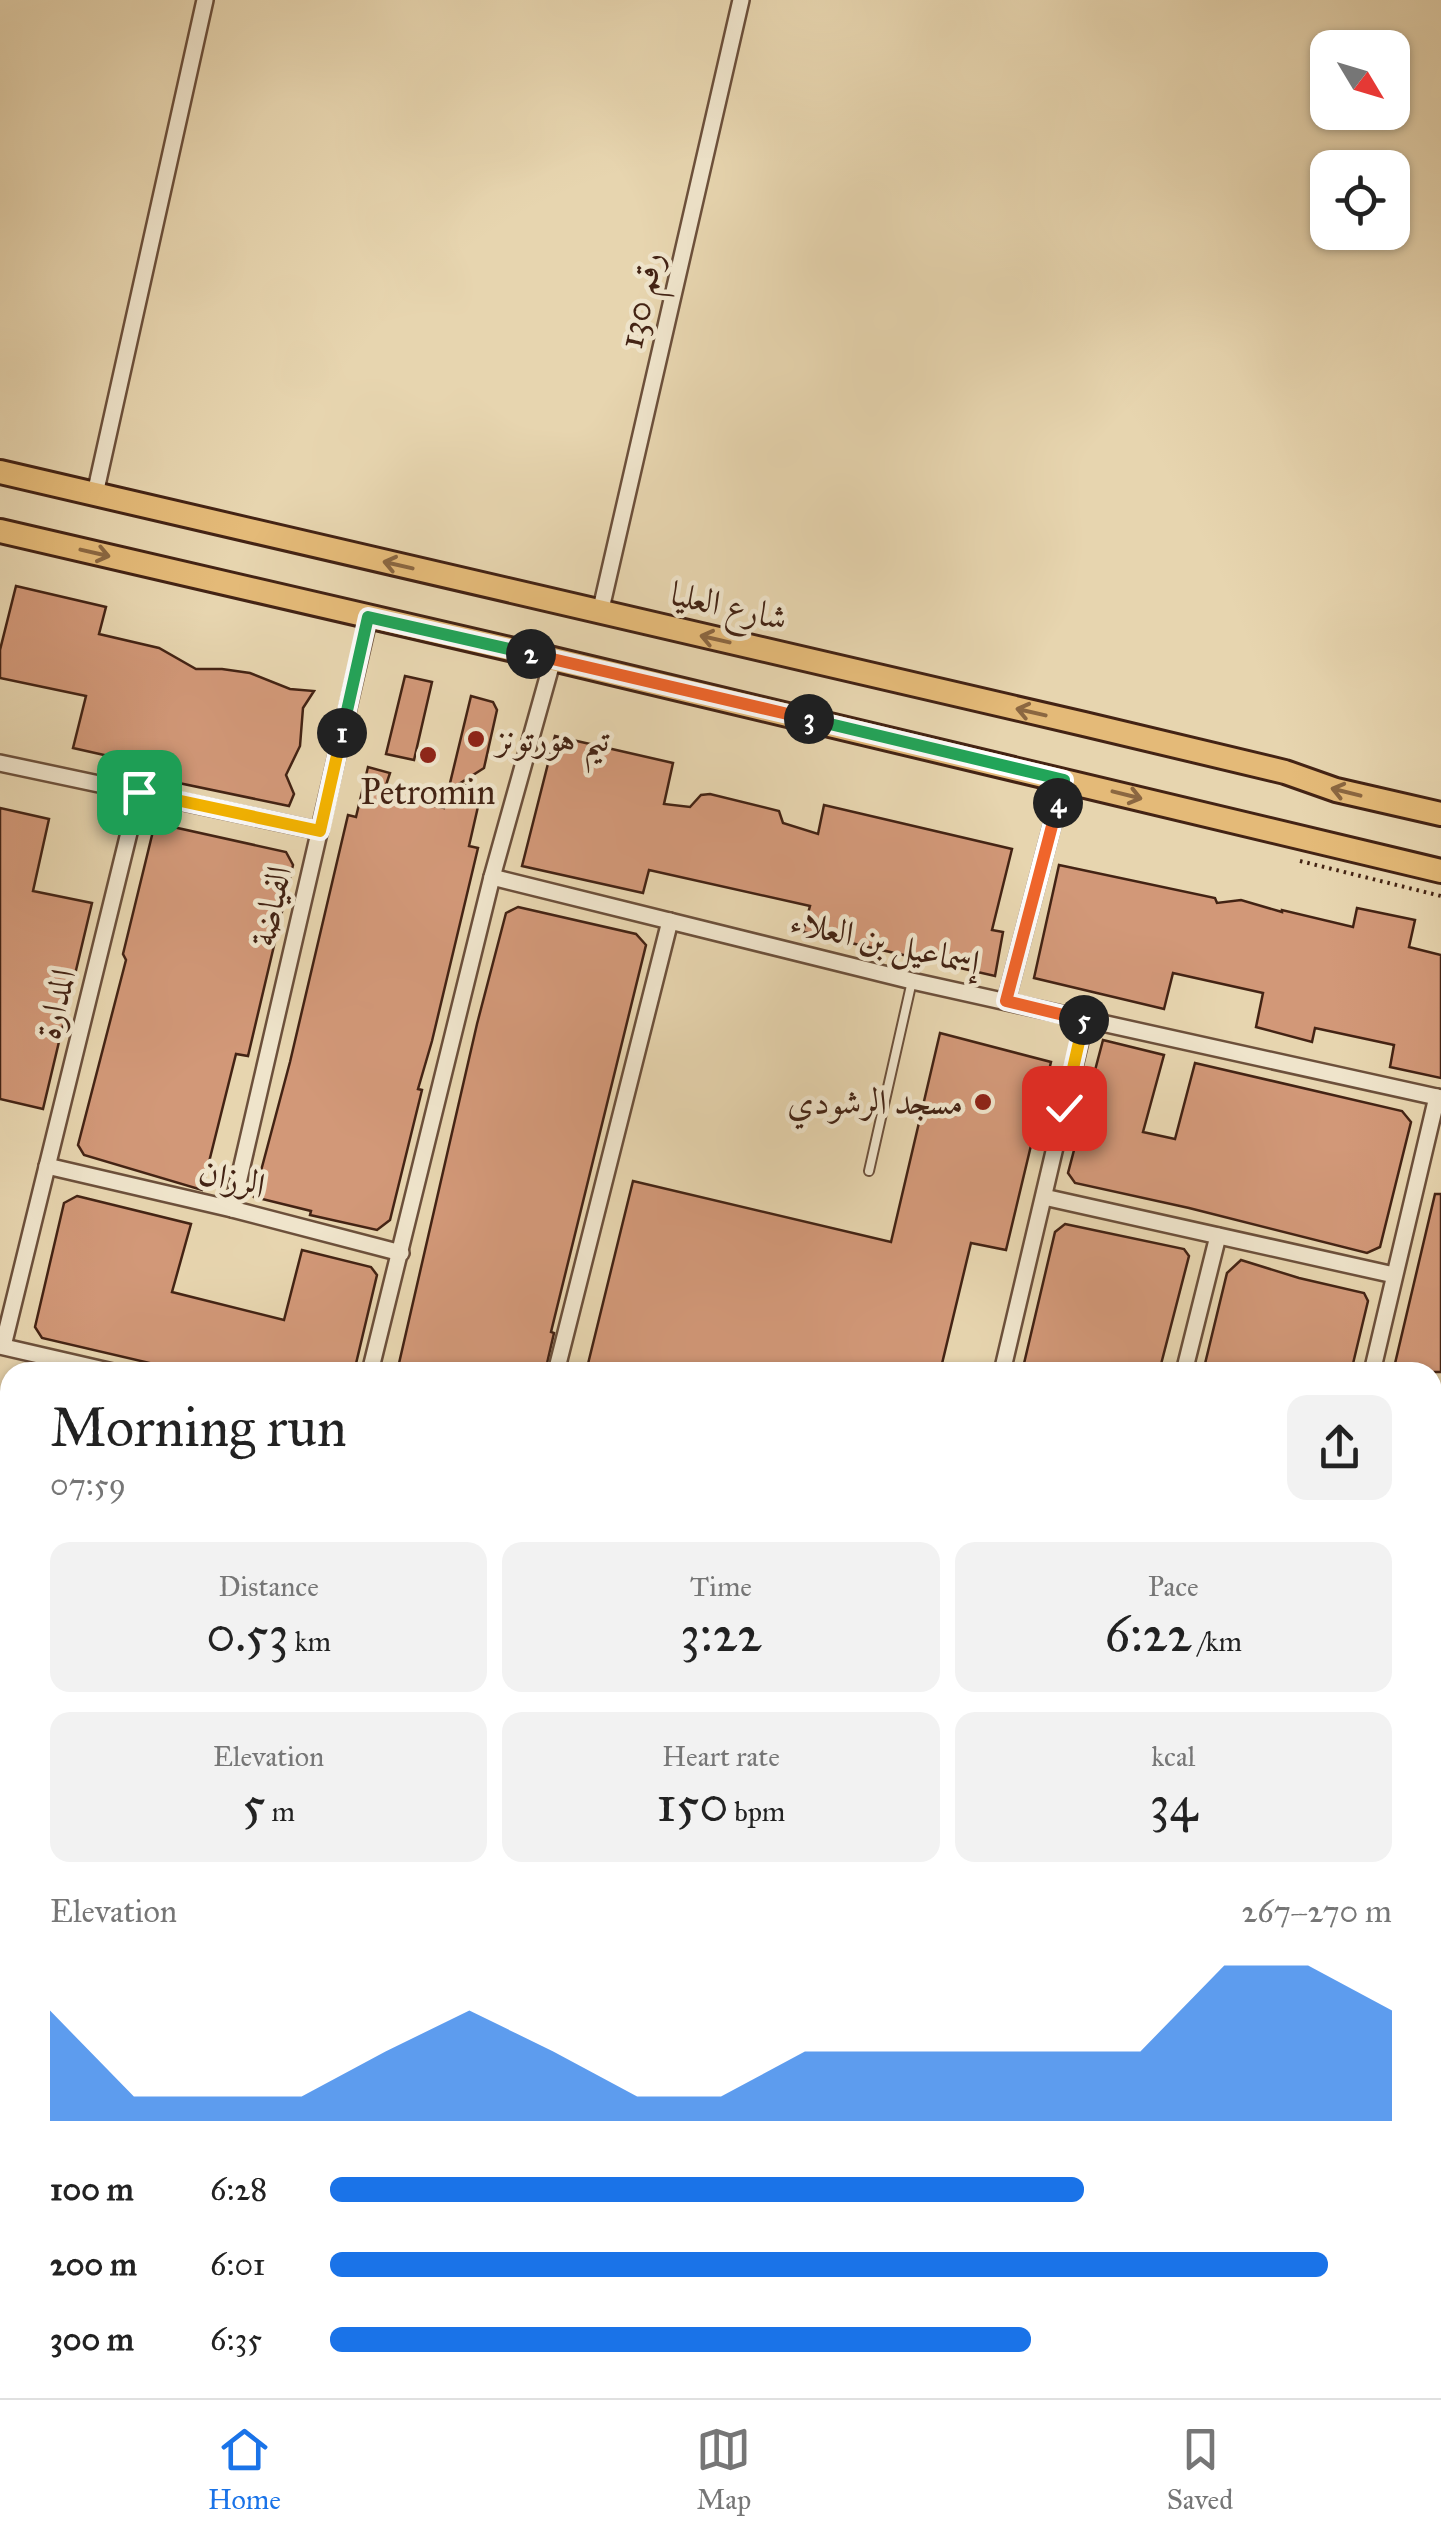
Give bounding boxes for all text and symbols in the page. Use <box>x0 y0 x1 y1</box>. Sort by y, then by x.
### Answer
north arrow <box>1310 30 1410 130</box>
map controls <box>1310 30 1410 250</box>
button: locate <box>1310 150 1410 250</box>
street label: رقم 130 <box>609 247 684 355</box>
one-way arrow <box>78 545 110 563</box>
one-way arrow <box>383 555 415 573</box>
street label: شارع العليا <box>665 572 791 647</box>
pin: 2 <box>506 629 556 679</box>
one-way arrow <box>700 629 732 647</box>
text: 2 <box>524 636 538 671</box>
pin: 3 <box>784 694 834 744</box>
text: 3 <box>803 701 815 736</box>
one-way arrow <box>1016 702 1048 720</box>
pin: 1 <box>317 708 367 758</box>
text: 1 <box>336 715 348 750</box>
place label: تيم هورتونز <box>493 718 610 774</box>
marker: تيم هورتونز <box>465 728 487 750</box>
marker: Petromin <box>417 744 439 766</box>
pin <box>97 750 182 835</box>
icon: arrive <box>112 765 167 820</box>
place label: Petromin <box>361 771 495 814</box>
pin: 4 <box>1033 778 1083 828</box>
one-way arrow <box>1331 782 1363 800</box>
text: 4 <box>1050 785 1066 820</box>
one-way arrow <box>1110 787 1142 805</box>
street label: الفياضة <box>241 862 301 950</box>
street label: إسماعيل بن العلاء <box>785 899 986 988</box>
street label: المدارة <box>27 964 85 1044</box>
pin: 5 <box>1059 995 1109 1045</box>
text: 5 <box>1077 1002 1091 1037</box>
pin <box>1022 1066 1107 1151</box>
place label: مسجد الرشودي <box>787 1081 963 1130</box>
icon: check <box>1037 1081 1092 1136</box>
marker: مسجد الرشودي <box>972 1091 994 1113</box>
street label: الرزان <box>194 1150 270 1208</box>
text: Morning run <box>50 1394 347 1461</box>
button: share <box>1287 1395 1392 1500</box>
text: 07:59 <box>50 1465 126 1504</box>
text: Distance <box>218 1569 319 1604</box>
text: Time <box>690 1569 752 1604</box>
text: Pace <box>1148 1569 1199 1604</box>
text: 0.53 <box>206 1604 288 1665</box>
text: 3:22 <box>680 1604 762 1665</box>
text: 6:22 <box>1105 1604 1192 1665</box>
text: km <box>288 1624 331 1659</box>
text: /km <box>1192 1624 1242 1659</box>
text: Elevation <box>213 1739 324 1774</box>
text: Heart rate <box>662 1739 780 1774</box>
text: kcal <box>1151 1739 1195 1774</box>
text: 5 <box>242 1774 266 1835</box>
text: 150 <box>657 1774 728 1835</box>
text: 34 <box>1149 1774 1197 1835</box>
text: m <box>266 1794 295 1829</box>
text: bpm <box>728 1794 785 1829</box>
text: Elevation <box>50 1892 177 1931</box>
text: 267–270 m <box>1242 1892 1392 1931</box>
text: 100 m <box>50 2170 134 2209</box>
text: 6:28 <box>210 2170 267 2209</box>
text: 200 m <box>50 2245 137 2284</box>
text: 6:01 <box>210 2245 265 2284</box>
text: 300 m <box>50 2320 134 2359</box>
text: 6:35 <box>210 2320 262 2359</box>
tab: Home <box>208 2422 281 2517</box>
tab: Map <box>696 2422 751 2517</box>
tab: Saved <box>1167 2422 1233 2517</box>

